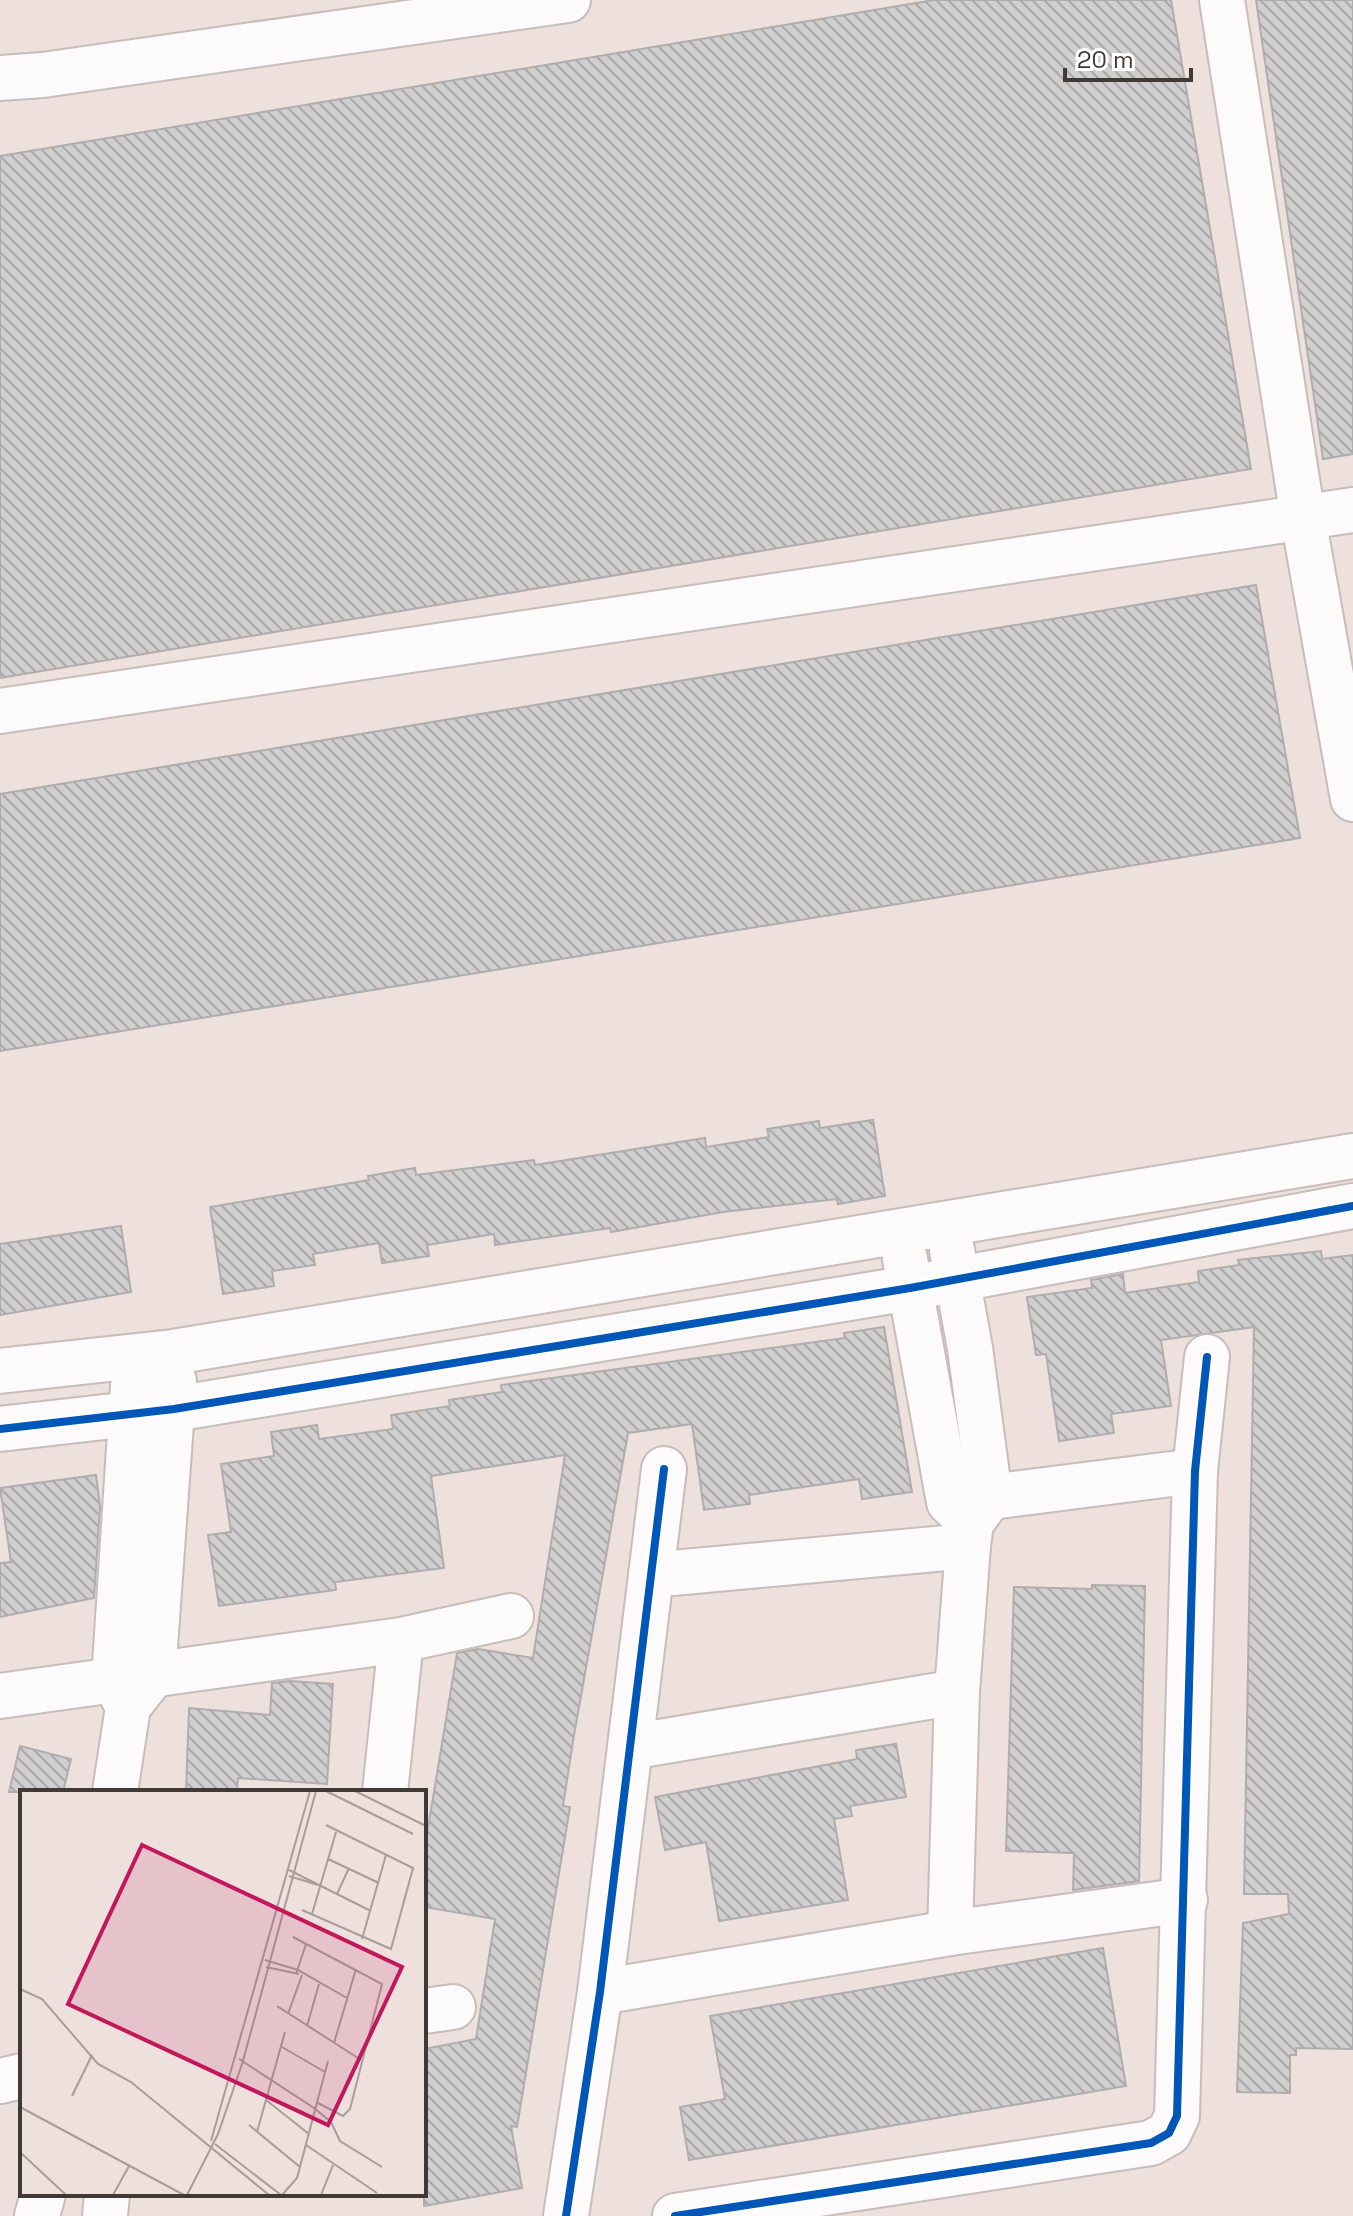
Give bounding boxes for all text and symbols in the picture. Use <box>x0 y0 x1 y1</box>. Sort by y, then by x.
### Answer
scale bar <box>1065 32 1191 82</box>
text: 20 m <box>1077 44 1134 75</box>
inset map <box>20 1790 426 2196</box>

